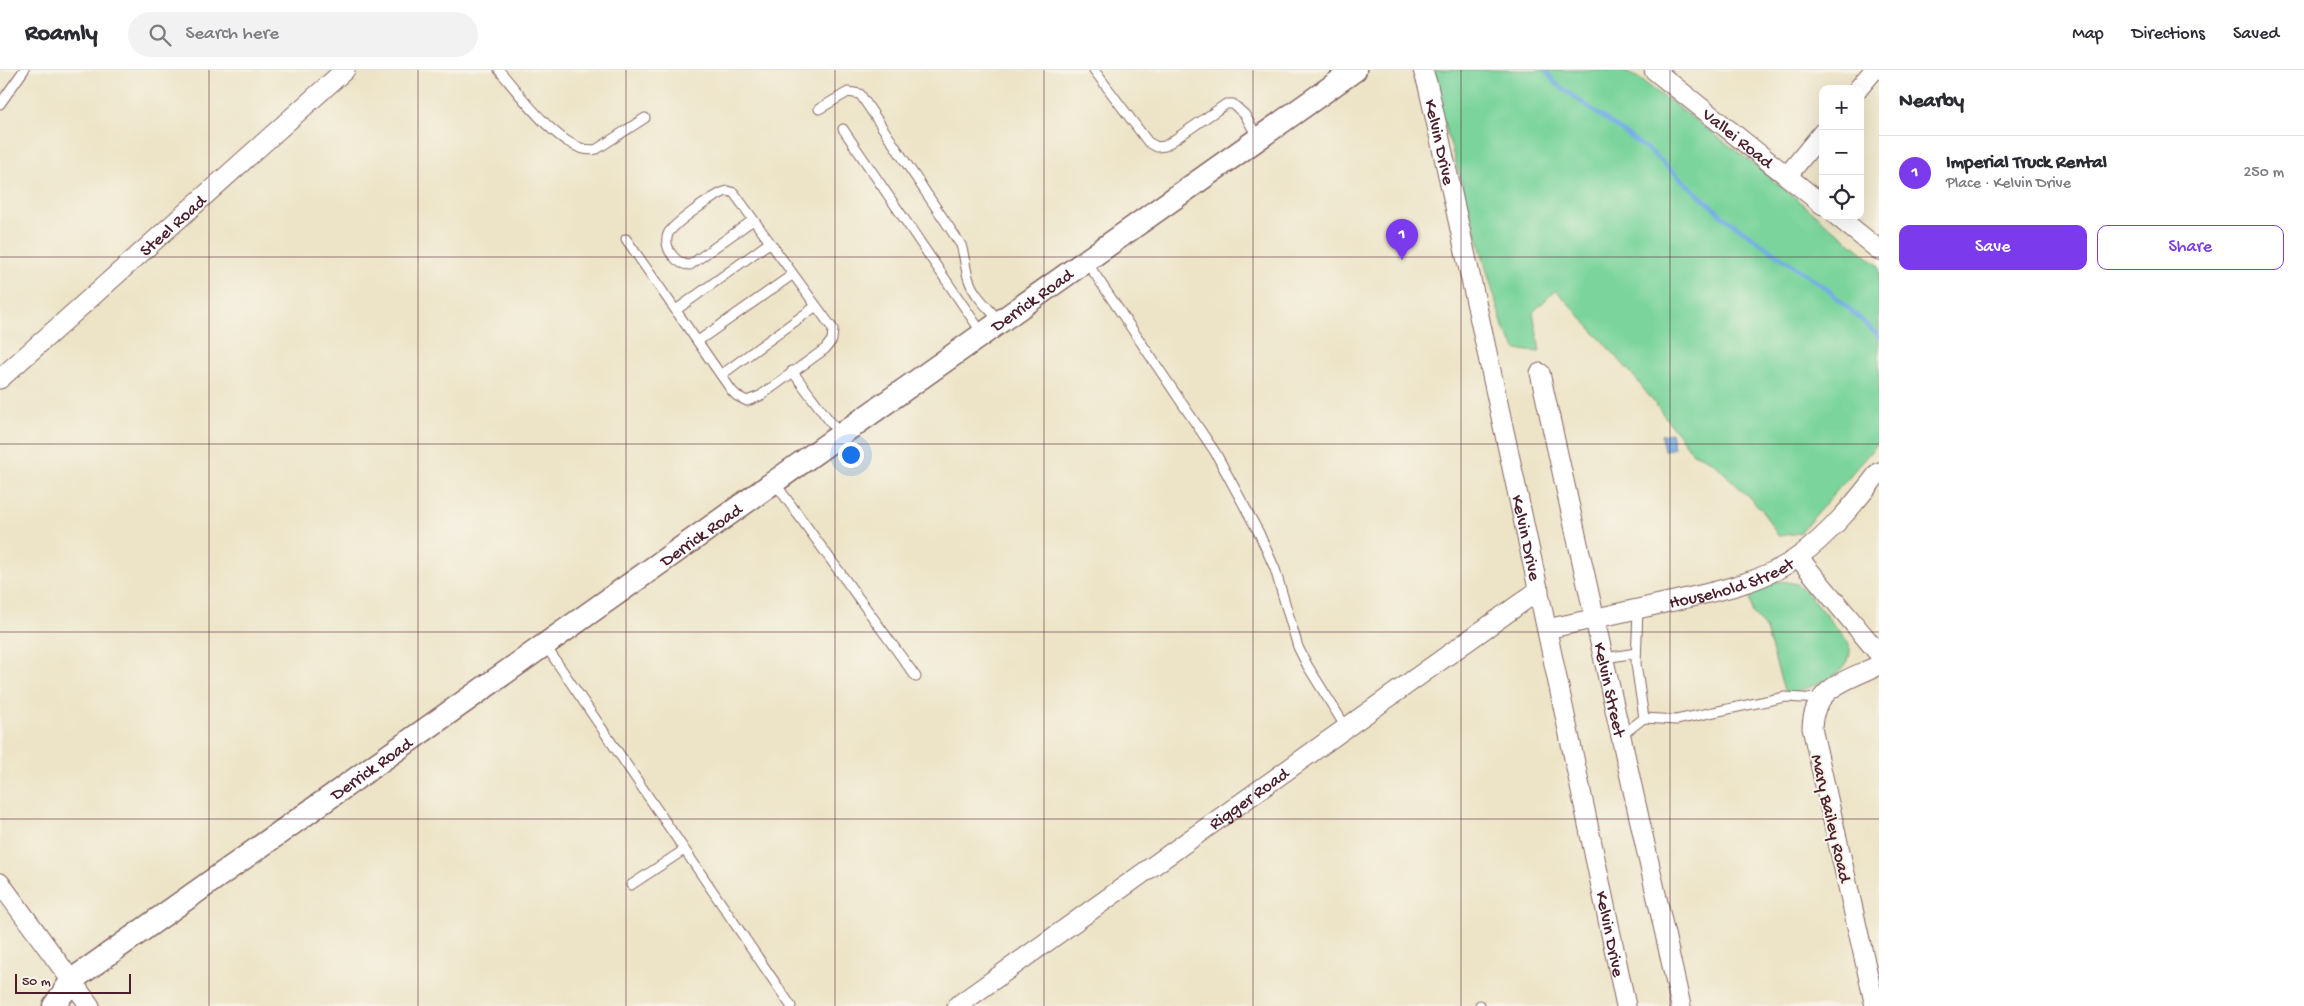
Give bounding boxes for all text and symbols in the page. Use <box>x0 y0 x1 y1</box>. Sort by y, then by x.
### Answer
search box <box>128 12 478 57</box>
text: Roamly <box>25 20 98 49</box>
icon: search <box>146 21 174 49</box>
text: Search here <box>186 23 279 46</box>
text: Map <box>2072 24 2104 45</box>
text: Directions <box>2132 24 2205 45</box>
text: Saved <box>2233 24 2279 45</box>
map controls <box>1819 85 1864 220</box>
button: + <box>1819 85 1864 130</box>
text: Nearby <box>1899 90 1964 115</box>
street label: Kelvin Drive <box>1418 98 1458 188</box>
street label: Vallei Road <box>1696 104 1778 175</box>
button: − <box>1819 130 1864 175</box>
text: Imperial Truck Rental <box>1946 152 2107 175</box>
text: 1 <box>1912 164 1918 183</box>
text: 250 m <box>2244 164 2284 183</box>
button: locate <box>1819 175 1864 220</box>
text: Place · Kelvin Drive <box>1946 175 2071 194</box>
street label: Steel Road <box>136 191 212 262</box>
pin: 1 <box>1386 219 1418 260</box>
button: Save <box>1899 225 2087 270</box>
button: Share <box>2097 225 2284 270</box>
street label: Derrick Road <box>987 264 1079 338</box>
your location <box>838 442 864 468</box>
street label: Kelvin Drive <box>1505 493 1544 583</box>
street label: Derrick Road <box>656 499 748 573</box>
street label: Household Street <box>1667 554 1800 615</box>
street label: Kelvin Street <box>1587 641 1629 740</box>
street label: Derrick Road <box>326 733 418 807</box>
street label: Mary Bailey Road <box>1805 752 1855 886</box>
street label: Rigger Road <box>1206 763 1295 835</box>
street label: Kelvin Drive <box>1589 889 1628 980</box>
scale bar <box>15 971 131 994</box>
text: 50 m <box>22 974 51 991</box>

